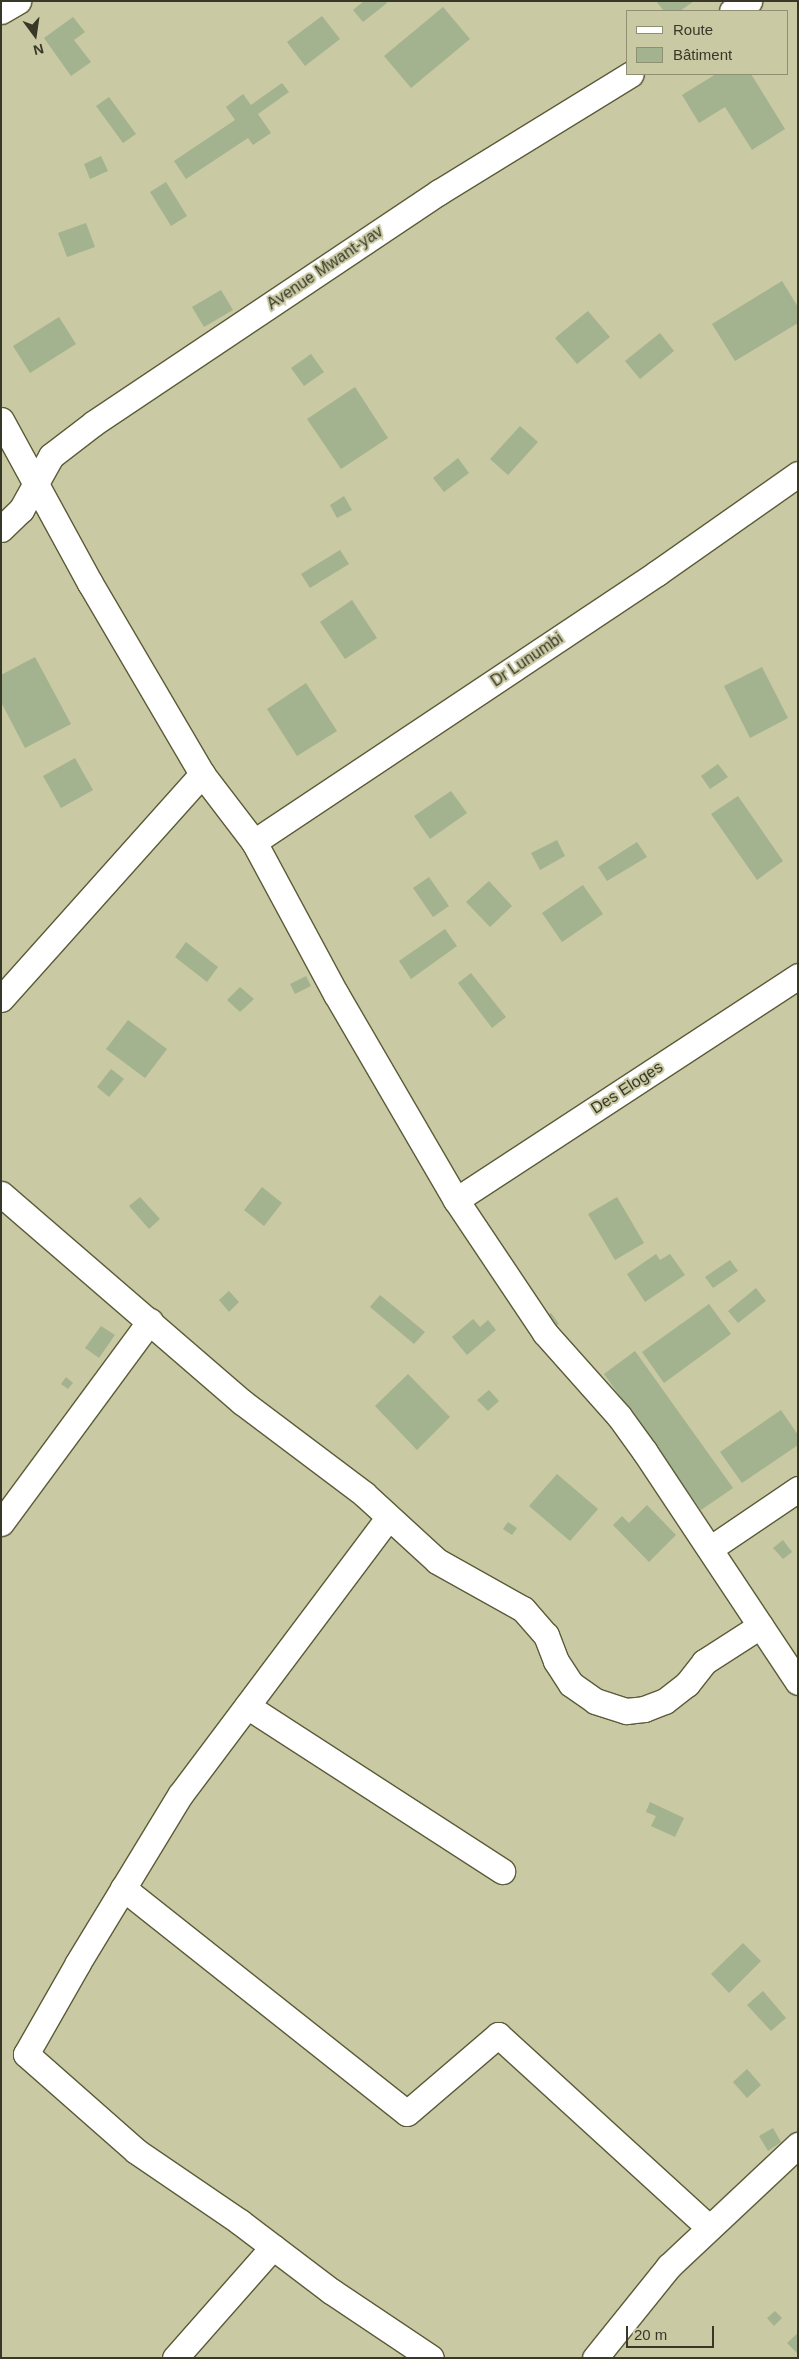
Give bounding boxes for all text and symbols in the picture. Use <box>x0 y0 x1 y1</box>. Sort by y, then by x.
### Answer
north arrow <box>10 10 60 60</box>
legend <box>626 10 789 75</box>
text: Route <box>673 21 713 38</box>
text: N <box>32 41 45 59</box>
text: Bâtiment <box>673 46 732 63</box>
street label: Avenue Mwant-yav <box>263 222 387 314</box>
street label: Dr Lunumbi <box>487 629 567 691</box>
street label: Des Eloges <box>587 1058 667 1118</box>
scale bar <box>629 2316 716 2348</box>
text: 20 m <box>634 2326 667 2343</box>

